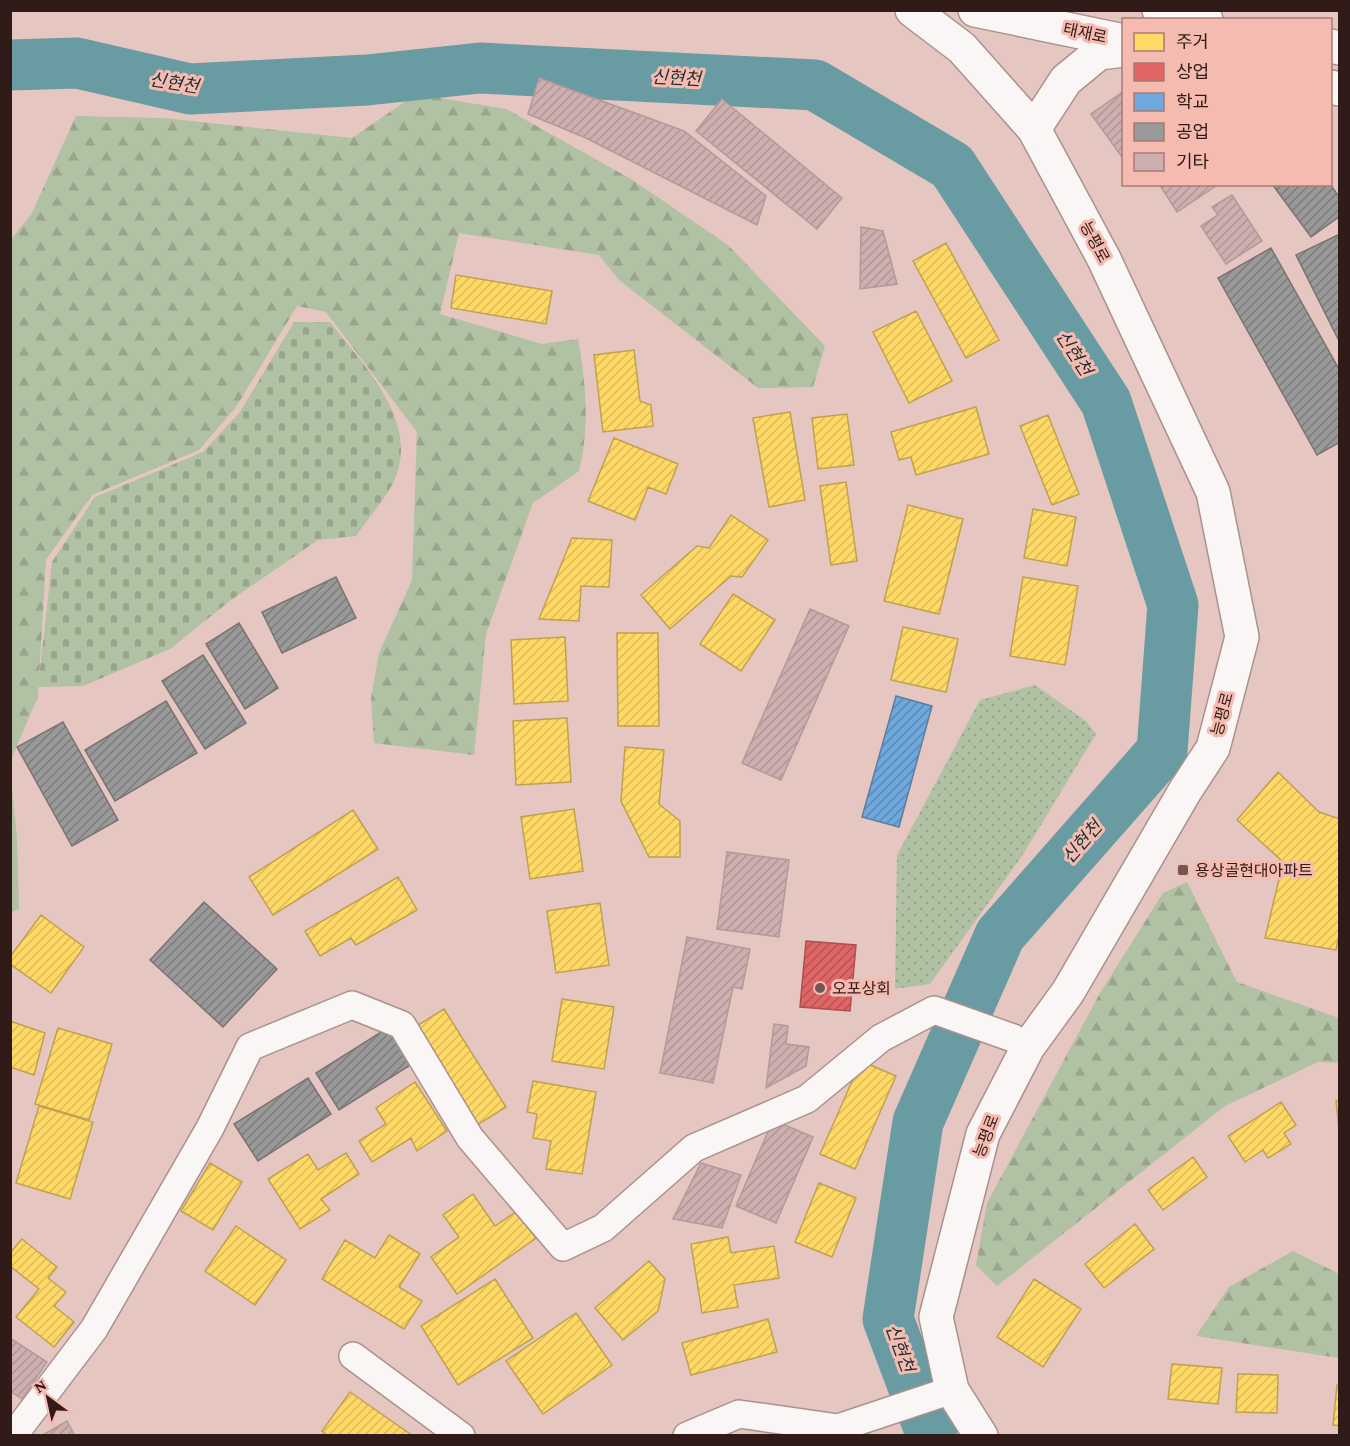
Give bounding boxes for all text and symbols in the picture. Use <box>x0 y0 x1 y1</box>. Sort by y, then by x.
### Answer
legend <box>1122 18 1332 186</box>
street label: 태재로 <box>1062 20 1109 46</box>
text: 주거 <box>1176 32 1209 52</box>
text: 상업 <box>1176 62 1209 82</box>
water label: 신현천 <box>651 67 704 89</box>
water label: 신현천 <box>148 69 203 97</box>
text: 학교 <box>1176 92 1209 112</box>
text: 공업 <box>1176 122 1209 142</box>
text: 기타 <box>1176 152 1210 172</box>
street label: 능평로 <box>1077 219 1113 266</box>
water label: 신현천 <box>1052 327 1097 381</box>
street label: 능평로 <box>1208 690 1236 738</box>
water label: 신현천 <box>1058 815 1107 867</box>
place label: 용상골현대아파트 <box>1195 862 1313 879</box>
marker: 용상골현대아파트 <box>1176 863 1190 877</box>
place label: 오포상회 <box>832 980 891 997</box>
marker: 오포상회 <box>813 981 827 995</box>
street label: 능평로 <box>970 1112 1002 1160</box>
water label: 신현천 <box>882 1321 919 1377</box>
north arrow <box>18 1368 78 1428</box>
text: N <box>31 1376 49 1396</box>

